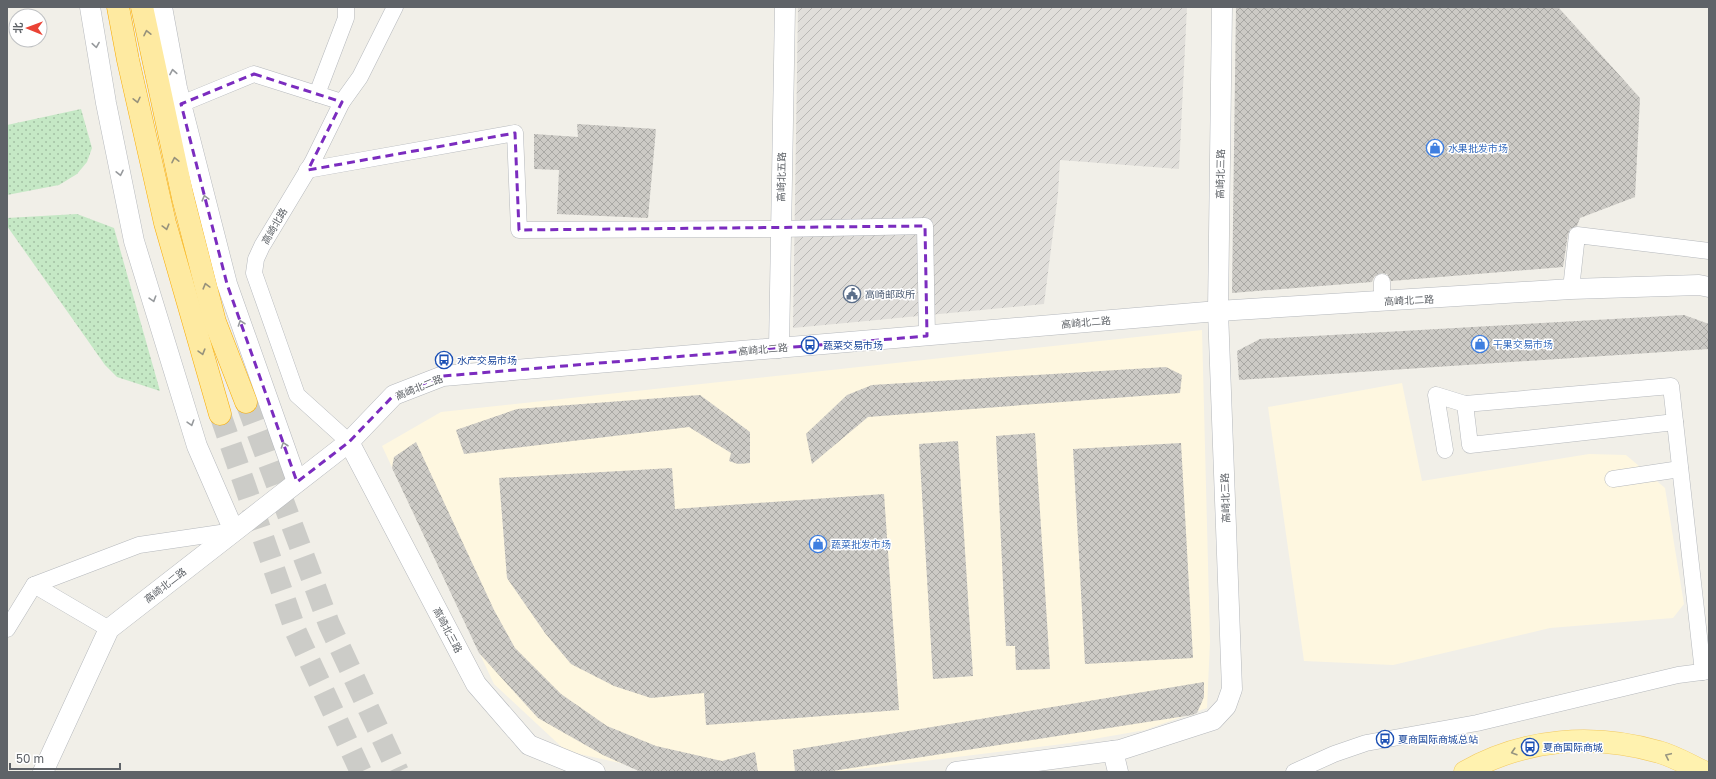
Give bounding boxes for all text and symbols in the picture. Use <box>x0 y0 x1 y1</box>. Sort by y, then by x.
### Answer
north arrow <box>8 8 48 48</box>
text: 北 <box>11 22 24 33</box>
one-way arrow <box>144 30 152 36</box>
one-way arrow <box>92 42 100 49</box>
one-way arrow <box>170 69 178 75</box>
one-way arrow <box>133 97 141 103</box>
shop icon: 水果批发市场 <box>1425 138 1445 158</box>
place label: 水果批发市场 <box>1448 142 1508 154</box>
street label: 高崎北三路 <box>1214 149 1226 199</box>
street label: 高崎北五路 <box>775 152 787 202</box>
one-way arrow <box>171 157 179 163</box>
one-way arrow <box>116 170 124 176</box>
one-way arrow <box>201 195 210 202</box>
street label: 高崎北路 <box>259 206 289 246</box>
one-way arrow <box>161 223 170 230</box>
one-way arrow <box>202 283 211 290</box>
public building icon: 高崎邮政所 <box>842 284 862 304</box>
place label: 高崎邮政所 <box>865 288 915 300</box>
street label: 高崎北二路 <box>1384 293 1434 307</box>
one-way arrow <box>148 295 157 302</box>
street label: 高崎北二路 <box>1061 314 1111 330</box>
one-way arrow <box>237 319 246 326</box>
shop icon: 干果交易市场 <box>1470 334 1490 354</box>
bus stop icon: 蔬菜交易市场 <box>800 335 820 355</box>
place label: 干果交易市场 <box>1493 338 1553 350</box>
place label: 蔬菜交易市场 <box>823 339 883 351</box>
street label: 高崎北二路 <box>738 341 788 357</box>
one-way arrow <box>197 348 206 355</box>
bus stop icon: 水产交易市场 <box>434 350 454 370</box>
place label: 水产交易市场 <box>457 354 517 366</box>
street label: 高崎北二路 <box>394 372 444 402</box>
one-way arrow <box>186 420 195 427</box>
one-way arrow <box>280 442 288 449</box>
street label: 高崎北三路 <box>1218 473 1232 523</box>
shop icon: 蔬菜批发市场 <box>808 534 828 554</box>
place label: 蔬菜批发市场 <box>831 538 891 550</box>
street label: 高崎北二路 <box>142 565 188 605</box>
street label: 高崎北三路 <box>431 605 465 655</box>
bus stop icon: 夏商国际商城总站 <box>1375 729 1395 749</box>
place label: 夏商国际商城总站 <box>1398 733 1478 745</box>
bus stop icon: 夏商国际商城 <box>1520 737 1540 757</box>
place label: 夏商国际商城 <box>1543 741 1603 753</box>
scale bar <box>10 745 120 771</box>
one-way arrow <box>1510 747 1517 756</box>
text: 50 m <box>16 751 44 766</box>
one-way arrow <box>1665 753 1673 761</box>

